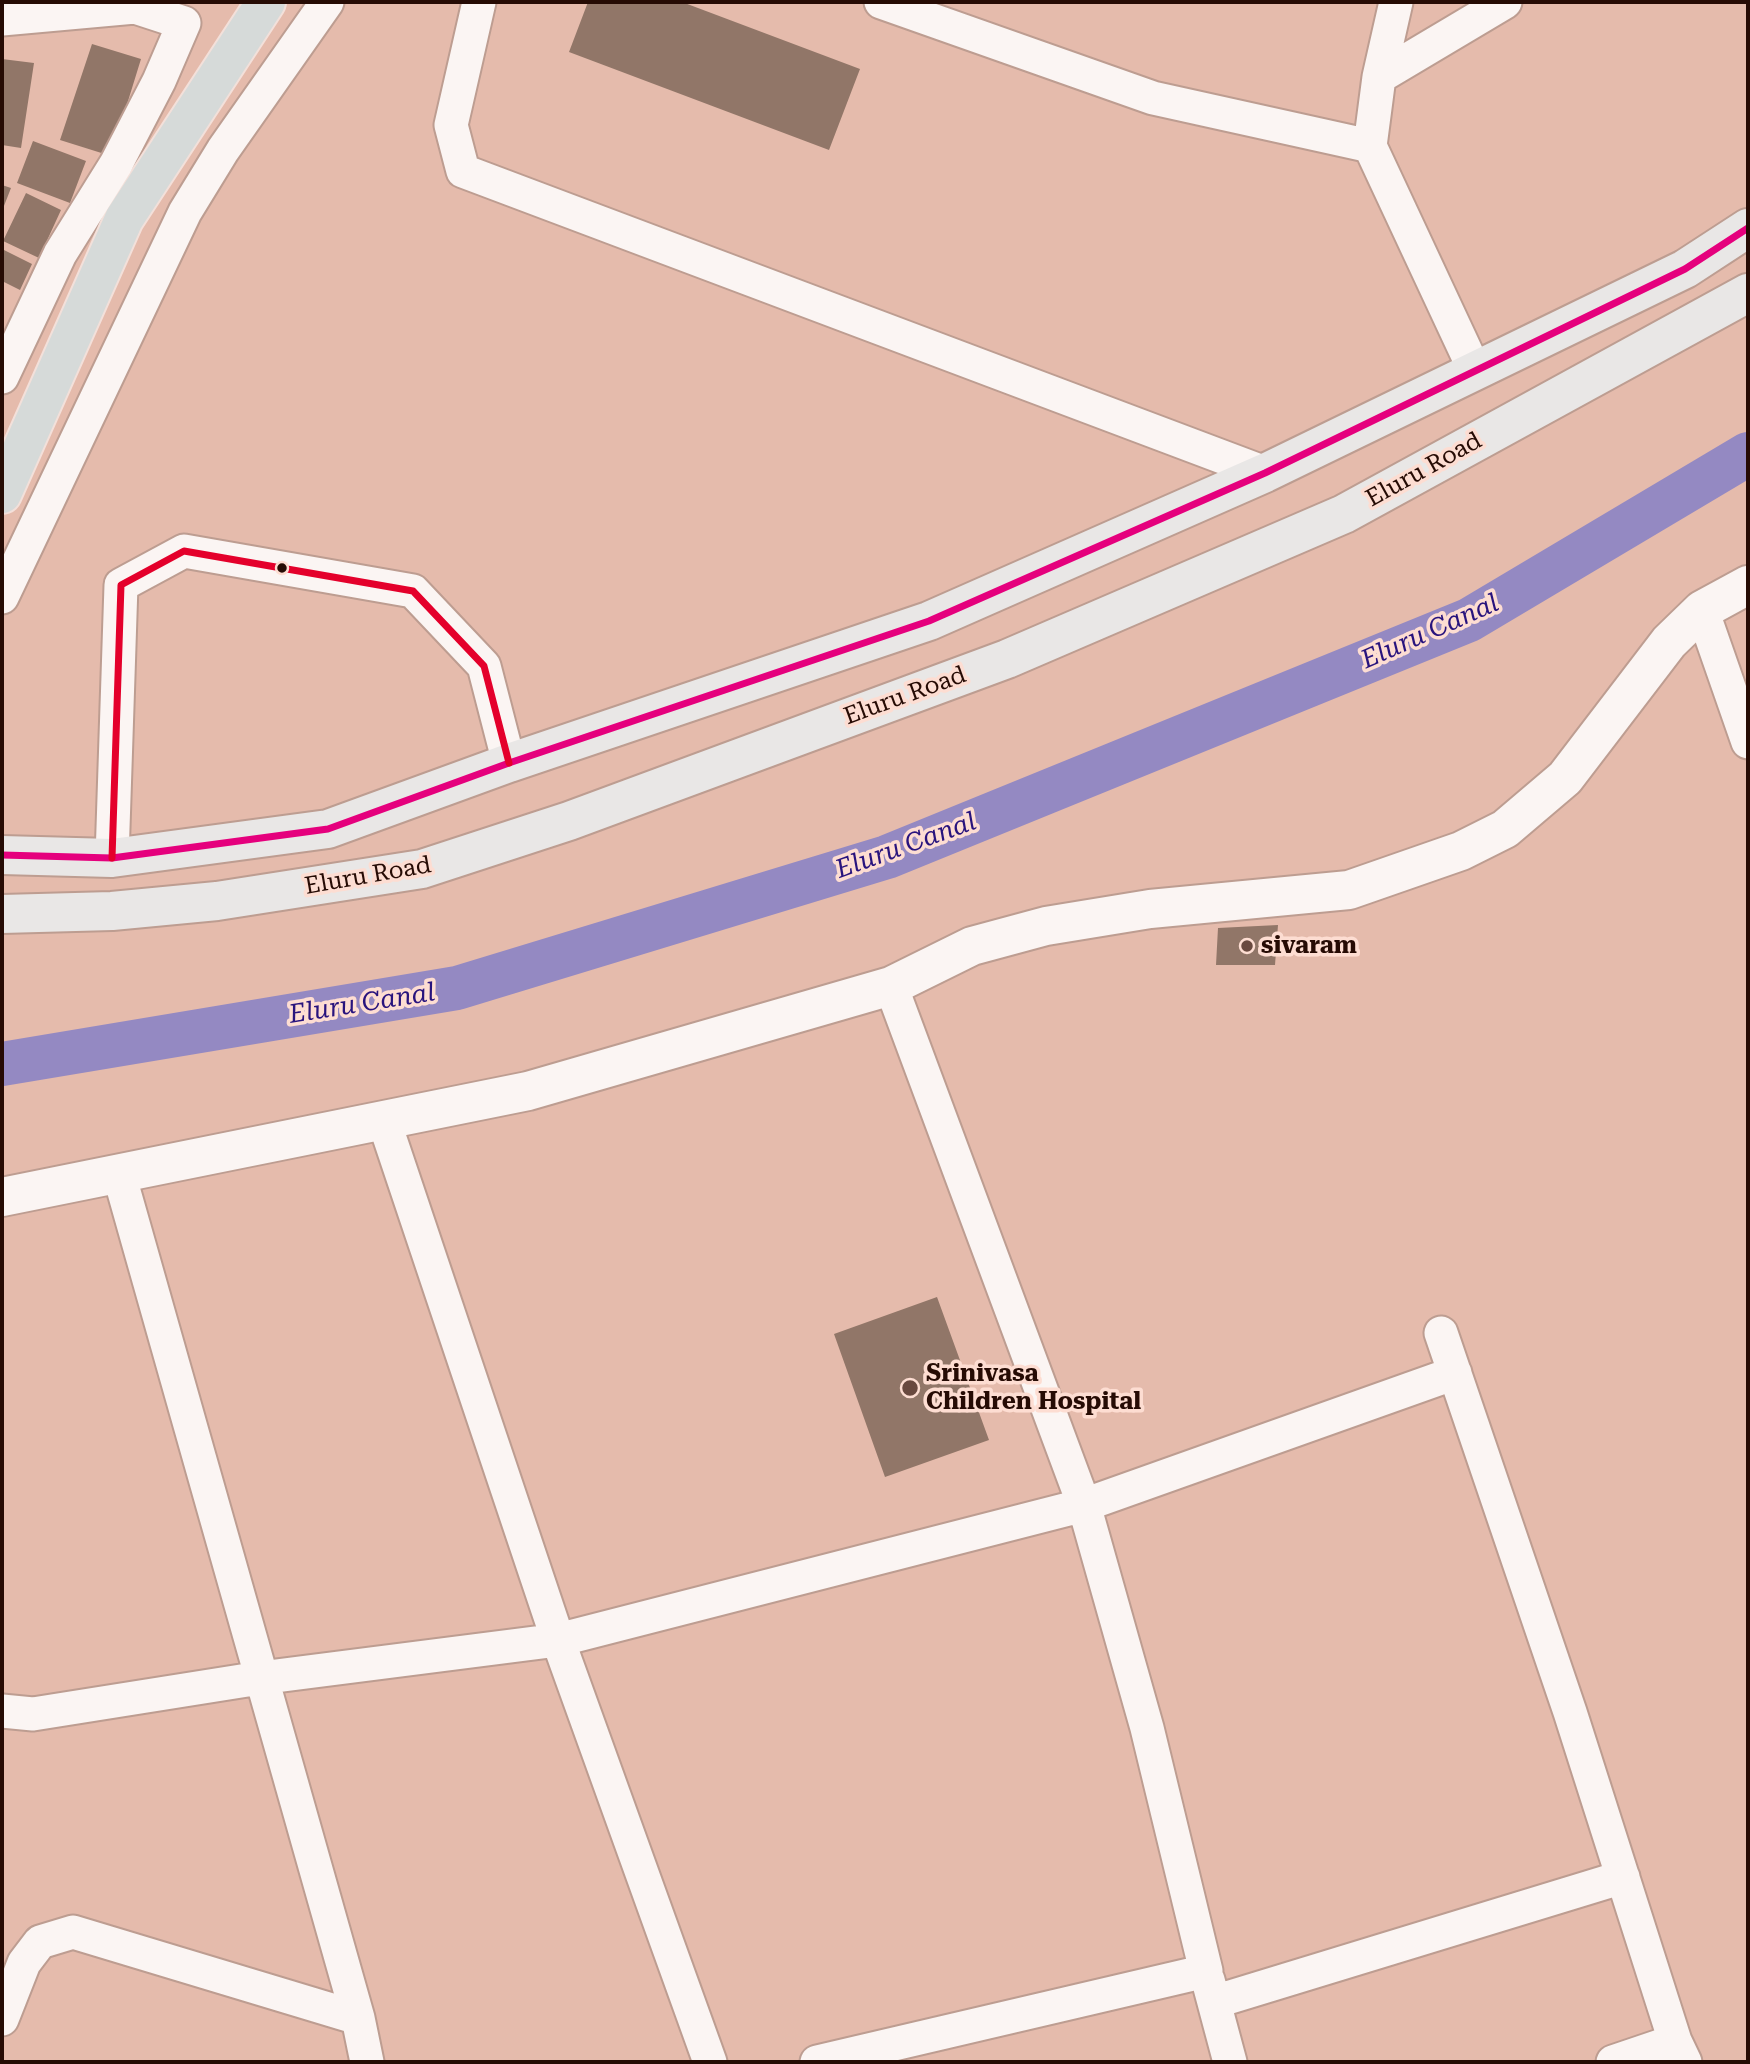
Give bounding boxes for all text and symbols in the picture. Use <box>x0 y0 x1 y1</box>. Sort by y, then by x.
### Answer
street label: Eluru Road <box>1361 426 1487 514</box>
unlabelled marker <box>275 561 289 575</box>
water label: Eluru Canal <box>1356 588 1504 676</box>
street label: Eluru Road <box>840 661 970 731</box>
water label: Eluru Canal <box>832 806 980 886</box>
street label: Eluru Road <box>303 851 433 901</box>
place label: sivaram <box>1261 932 1357 960</box>
marker: sivaram <box>1239 938 1255 954</box>
water label: Eluru Canal <box>287 977 437 1031</box>
place label: Srinivasa Children Hospital <box>926 1360 1141 1416</box>
marker: Srinivasa Children Hospital <box>900 1378 920 1398</box>

